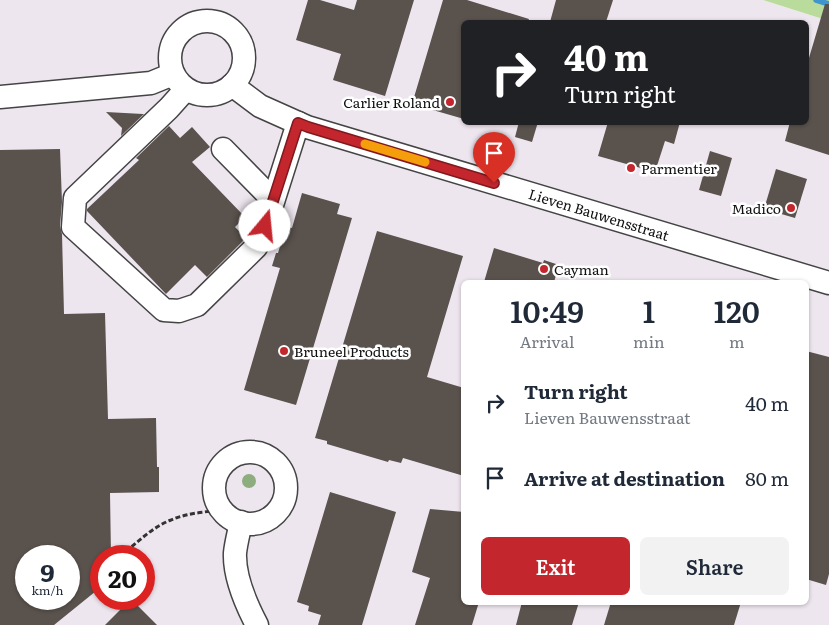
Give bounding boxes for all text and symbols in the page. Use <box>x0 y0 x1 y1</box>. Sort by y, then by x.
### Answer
text: 40 m <box>564 30 649 82</box>
icon: right <box>481 40 546 105</box>
text: Turn right <box>564 77 676 110</box>
place label: Carlier Roland <box>343 92 440 112</box>
marker: Carlier Roland <box>444 96 456 108</box>
pin <box>473 132 515 183</box>
icon: arrive <box>480 139 508 167</box>
place label: Parmentier <box>641 158 717 178</box>
marker: Parmentier <box>625 162 637 174</box>
street label: Lieven Bauwensstraat <box>526 183 672 245</box>
place label: Madico <box>731 198 781 218</box>
position arrow <box>238 199 290 251</box>
marker: Madico <box>785 202 797 214</box>
place label: Cayman <box>554 259 609 279</box>
marker: Cayman <box>538 263 550 275</box>
text: 10:49 <box>510 288 584 332</box>
text: 1 <box>643 288 655 332</box>
text: 120 <box>714 288 760 332</box>
text: Arrival <box>520 329 574 353</box>
text: min <box>633 329 665 353</box>
text: m <box>729 329 745 353</box>
place label: Bruneel Products <box>294 341 409 361</box>
marker: Bruneel Products <box>278 345 290 357</box>
text: Turn right <box>524 377 628 405</box>
icon: right <box>481 389 509 417</box>
text: 40 m <box>745 389 789 417</box>
text: Lieven Bauwensstraat <box>524 405 691 429</box>
icon: arrive <box>481 464 509 492</box>
text: Arrive at destination <box>524 464 725 492</box>
text: 80 m <box>745 464 789 492</box>
button: Exit <box>481 537 630 595</box>
button: Share <box>640 537 789 595</box>
speed limit sign: 20 <box>90 545 155 610</box>
text: 9 <box>40 553 55 590</box>
text: km/h <box>32 581 63 599</box>

